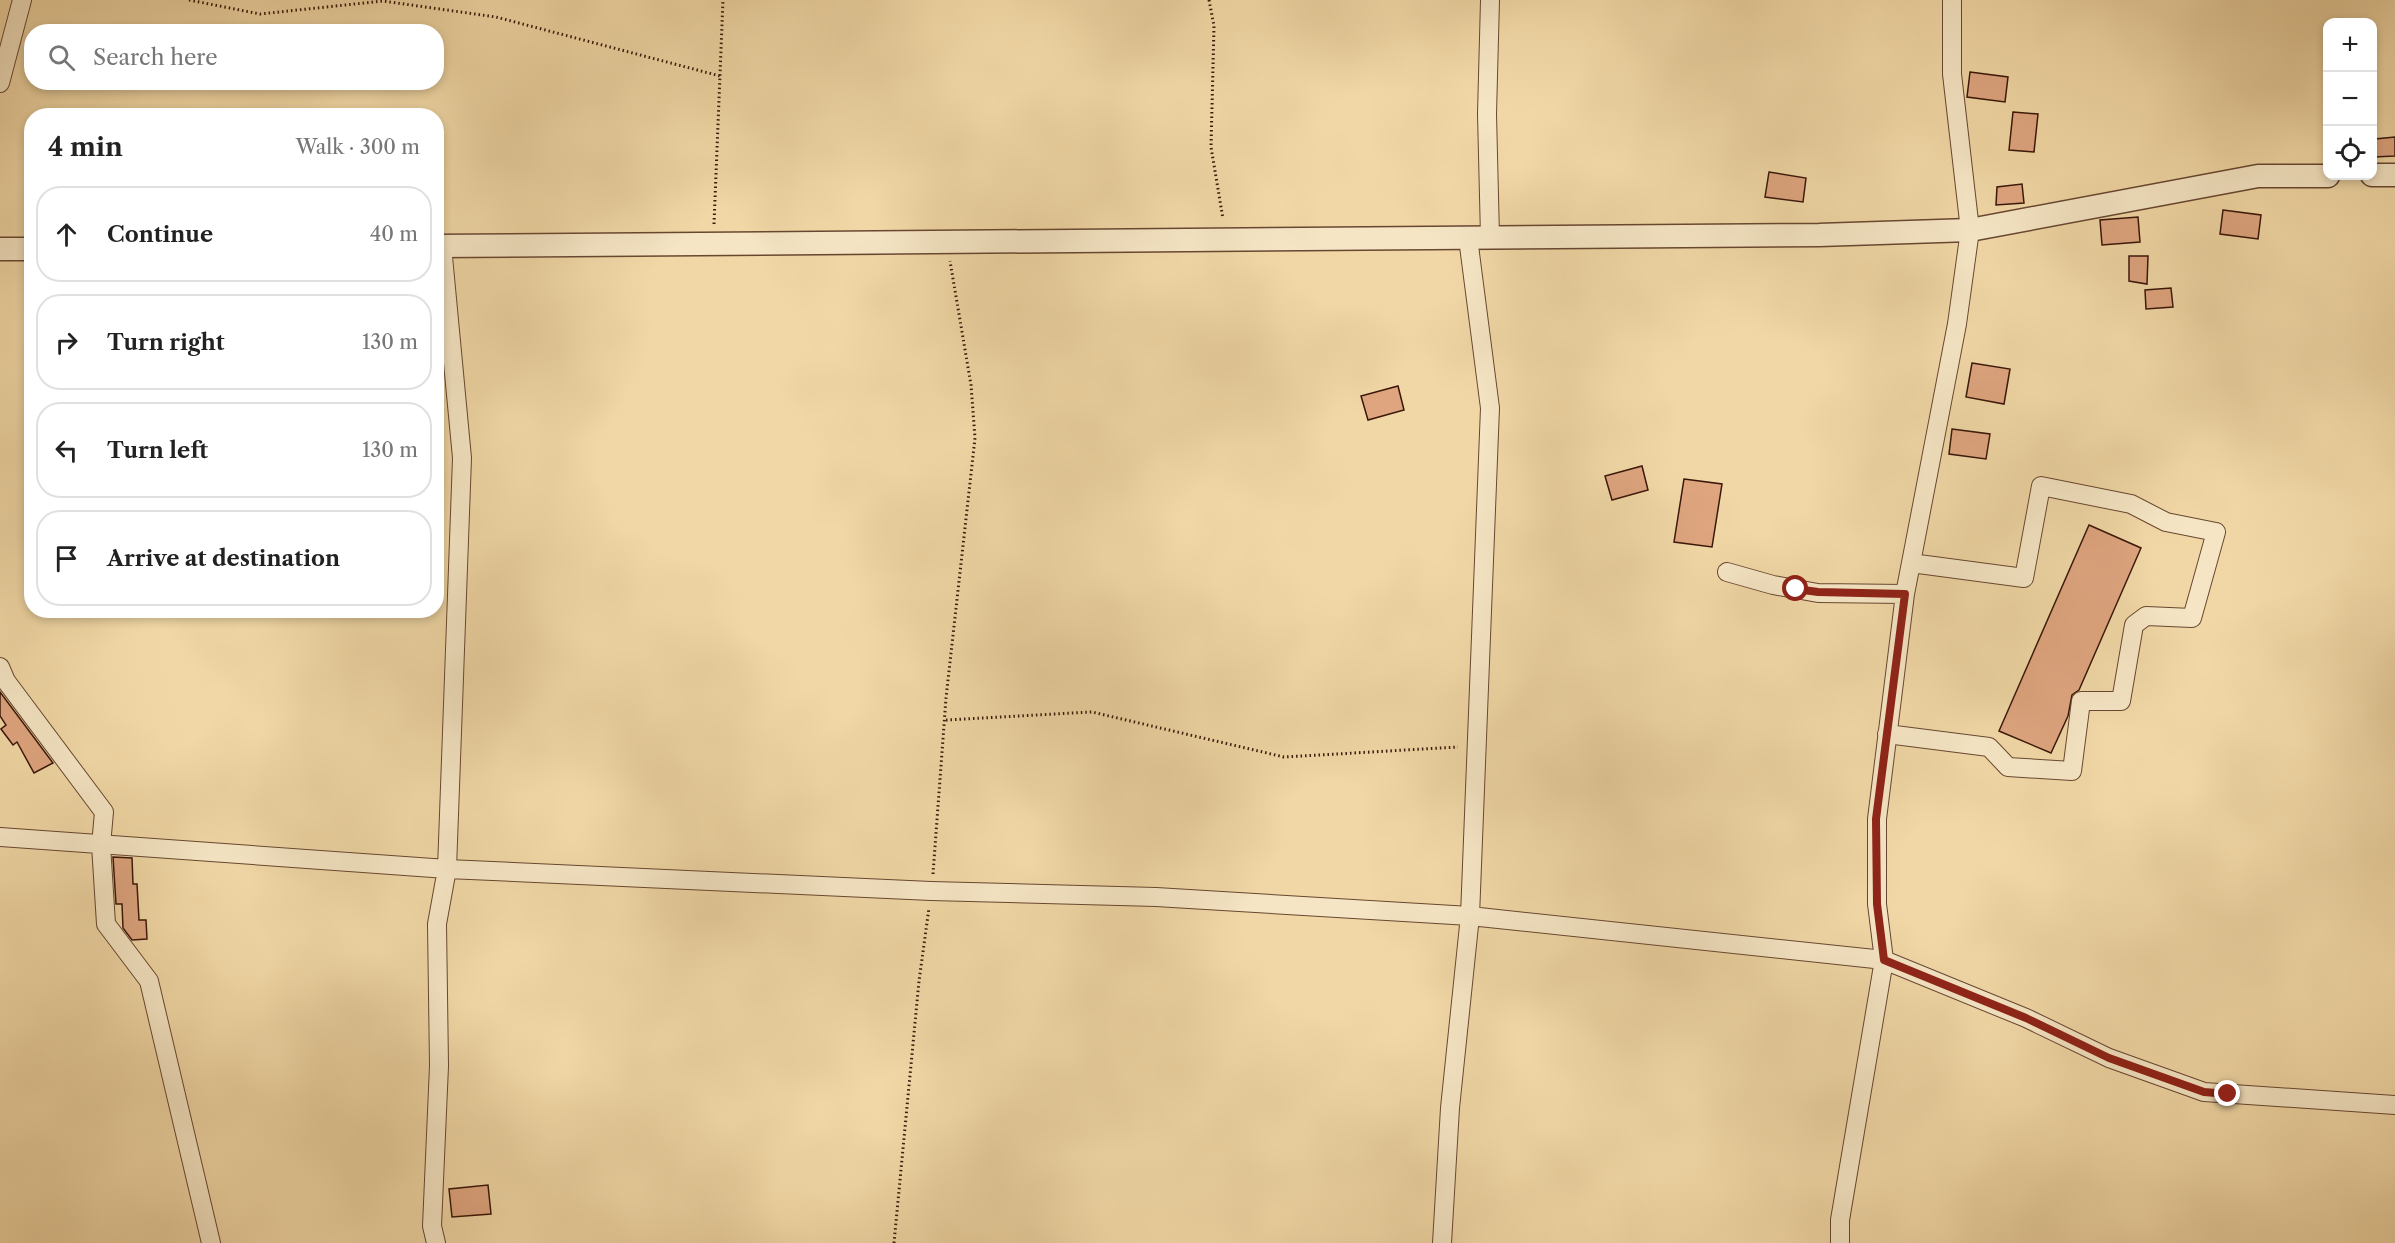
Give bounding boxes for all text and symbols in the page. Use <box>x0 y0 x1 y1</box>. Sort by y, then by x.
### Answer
map controls <box>2323 18 2377 180</box>
button: + <box>2323 18 2377 72</box>
search box <box>24 24 444 90</box>
icon: search <box>45 41 78 74</box>
text: Search here <box>93 44 218 71</box>
button: − <box>2323 72 2377 126</box>
button: locate <box>2323 126 2377 180</box>
text: 4 min <box>48 131 123 163</box>
text: Walk · 300 m <box>296 135 420 159</box>
icon: ahead <box>50 218 83 251</box>
text: Continue <box>107 221 213 248</box>
text: 40 m <box>370 222 418 246</box>
icon: right <box>50 326 83 359</box>
text: Turn right <box>107 329 225 356</box>
text: 130 m <box>362 330 418 354</box>
icon: left <box>50 434 83 467</box>
text: Turn left <box>107 437 208 464</box>
text: 130 m <box>362 438 418 462</box>
icon: arrive <box>50 542 83 575</box>
text: Arrive at destination <box>107 545 340 572</box>
route start <box>1782 575 1808 601</box>
route end <box>2214 1080 2240 1106</box>

